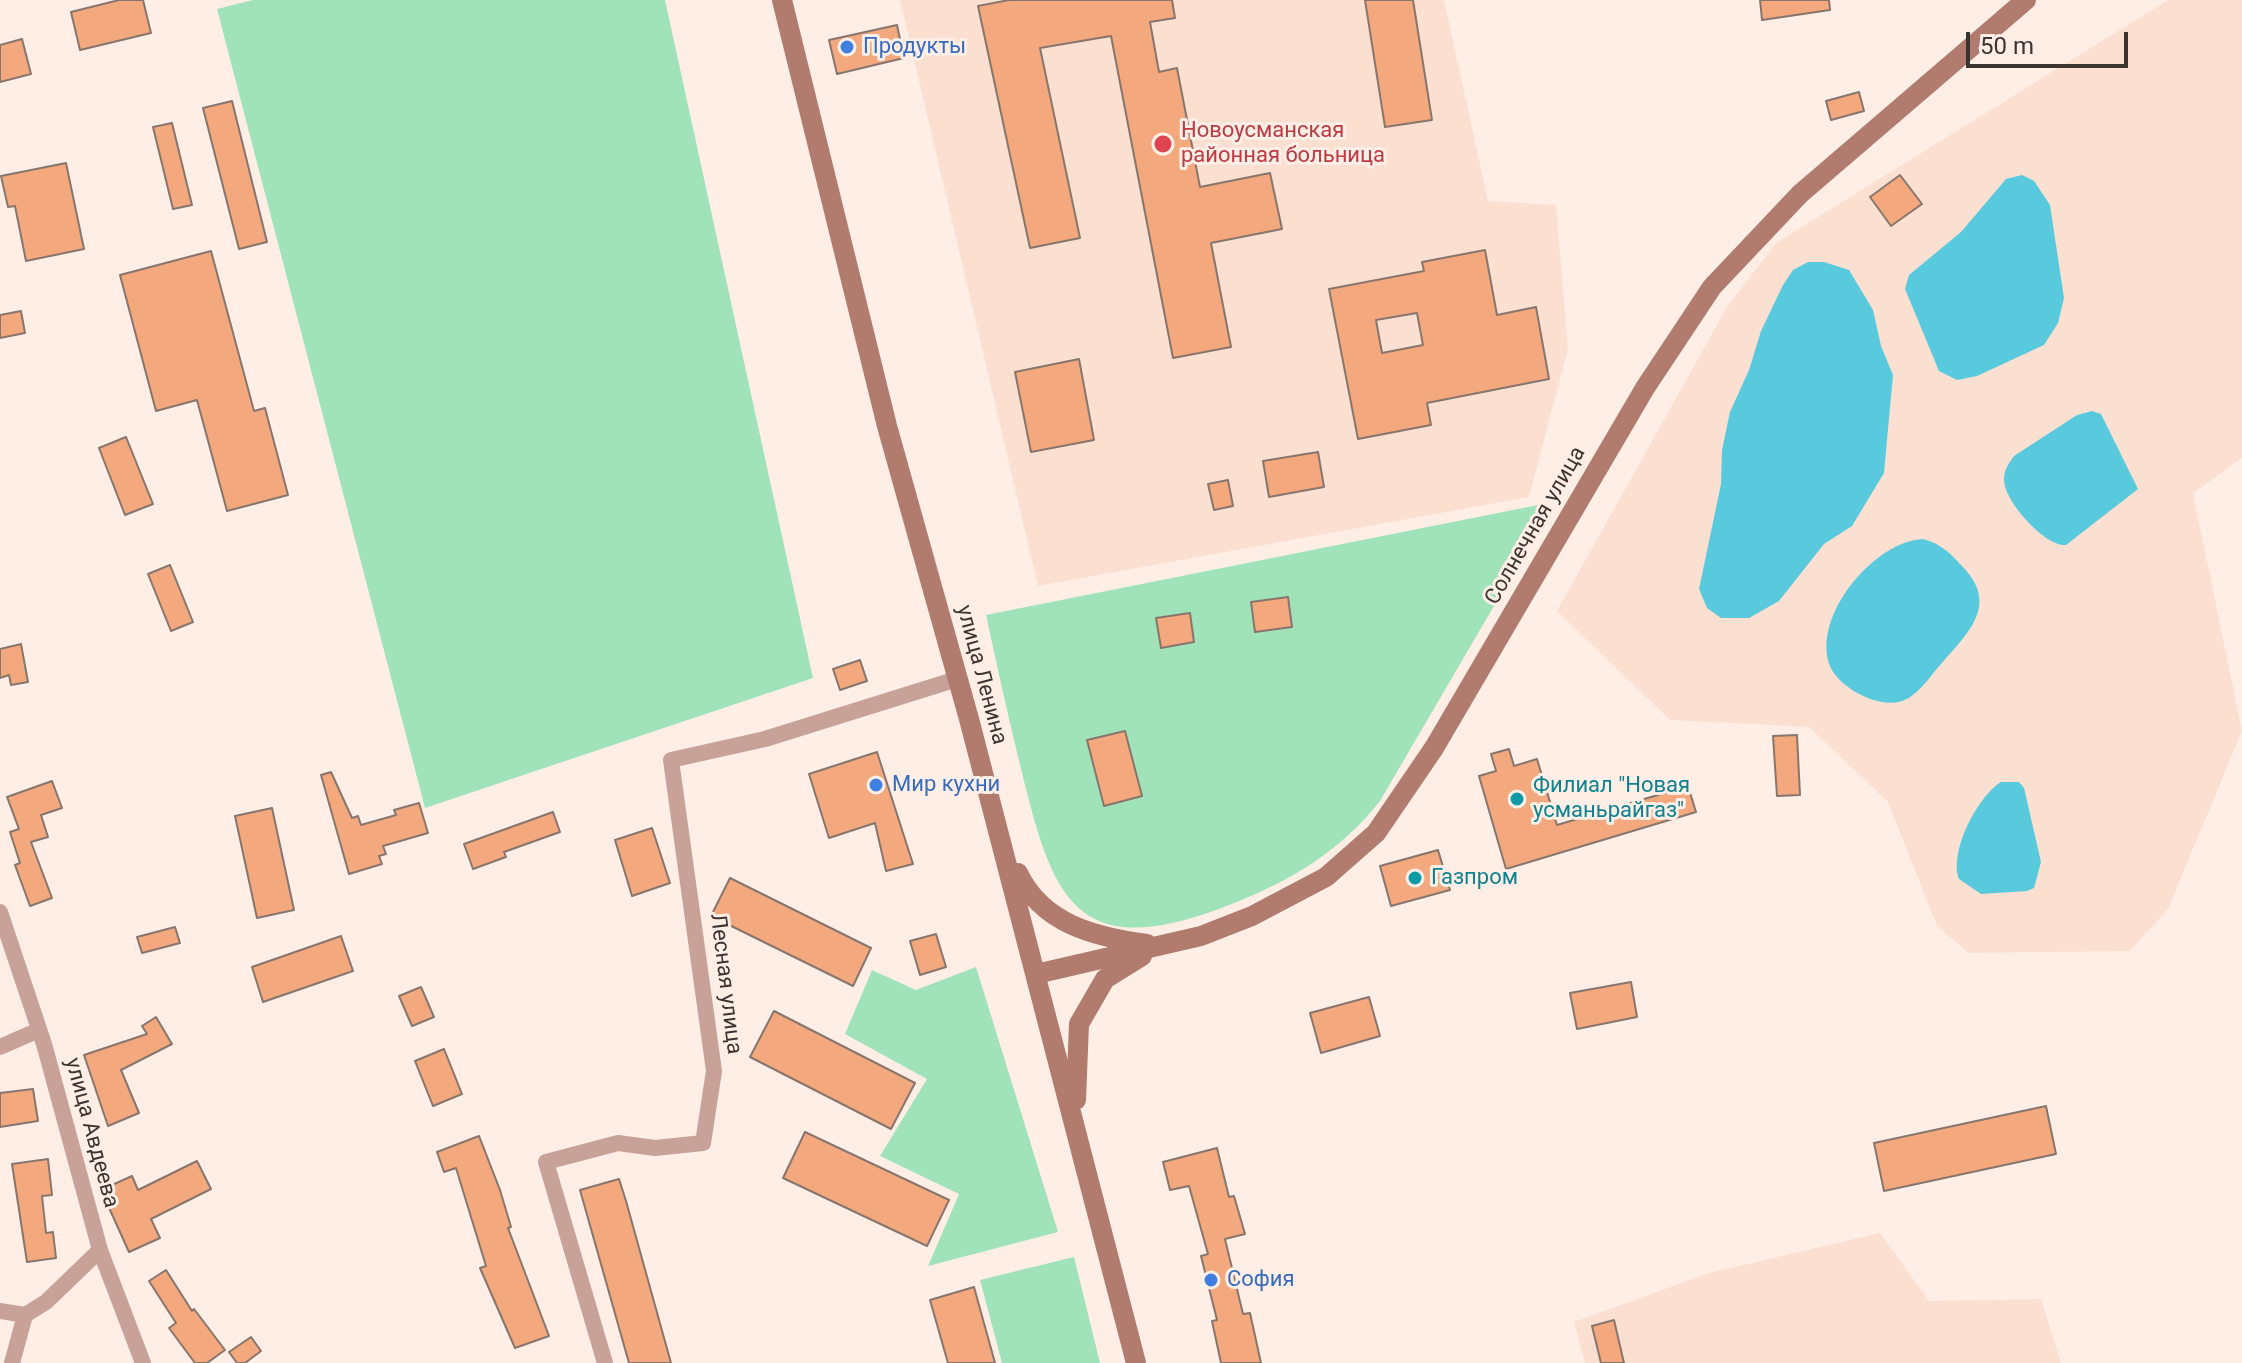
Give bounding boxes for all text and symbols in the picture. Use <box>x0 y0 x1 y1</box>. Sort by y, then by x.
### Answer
scale bar <box>1970 16 2132 66</box>
text: 50 m <box>1980 32 2034 60</box>
place label: Продукты <box>863 34 966 60</box>
marker: Продукты <box>838 38 856 56</box>
place label: Новоусманская районная больница <box>1181 118 1385 170</box>
marker: Новоусманская районная больница <box>1152 133 1174 155</box>
street label: Солнечная улица <box>1480 442 1592 610</box>
street label: улица Ленина <box>950 602 1012 748</box>
place label: Мир кухни <box>892 772 1000 798</box>
place label: Филиал "Новая усманьрайгаз" <box>1533 773 1690 824</box>
marker: Мир кухни <box>867 776 885 794</box>
marker: Филиал "Новая усманьрайгаз" <box>1508 790 1526 808</box>
place label: Газпром <box>1431 865 1518 891</box>
marker: Газпром <box>1406 869 1424 887</box>
street label: Лесная улица <box>703 912 747 1056</box>
street label: улица Авдеева <box>58 1055 124 1211</box>
place label: София <box>1227 1267 1295 1293</box>
marker: София <box>1202 1271 1220 1289</box>

